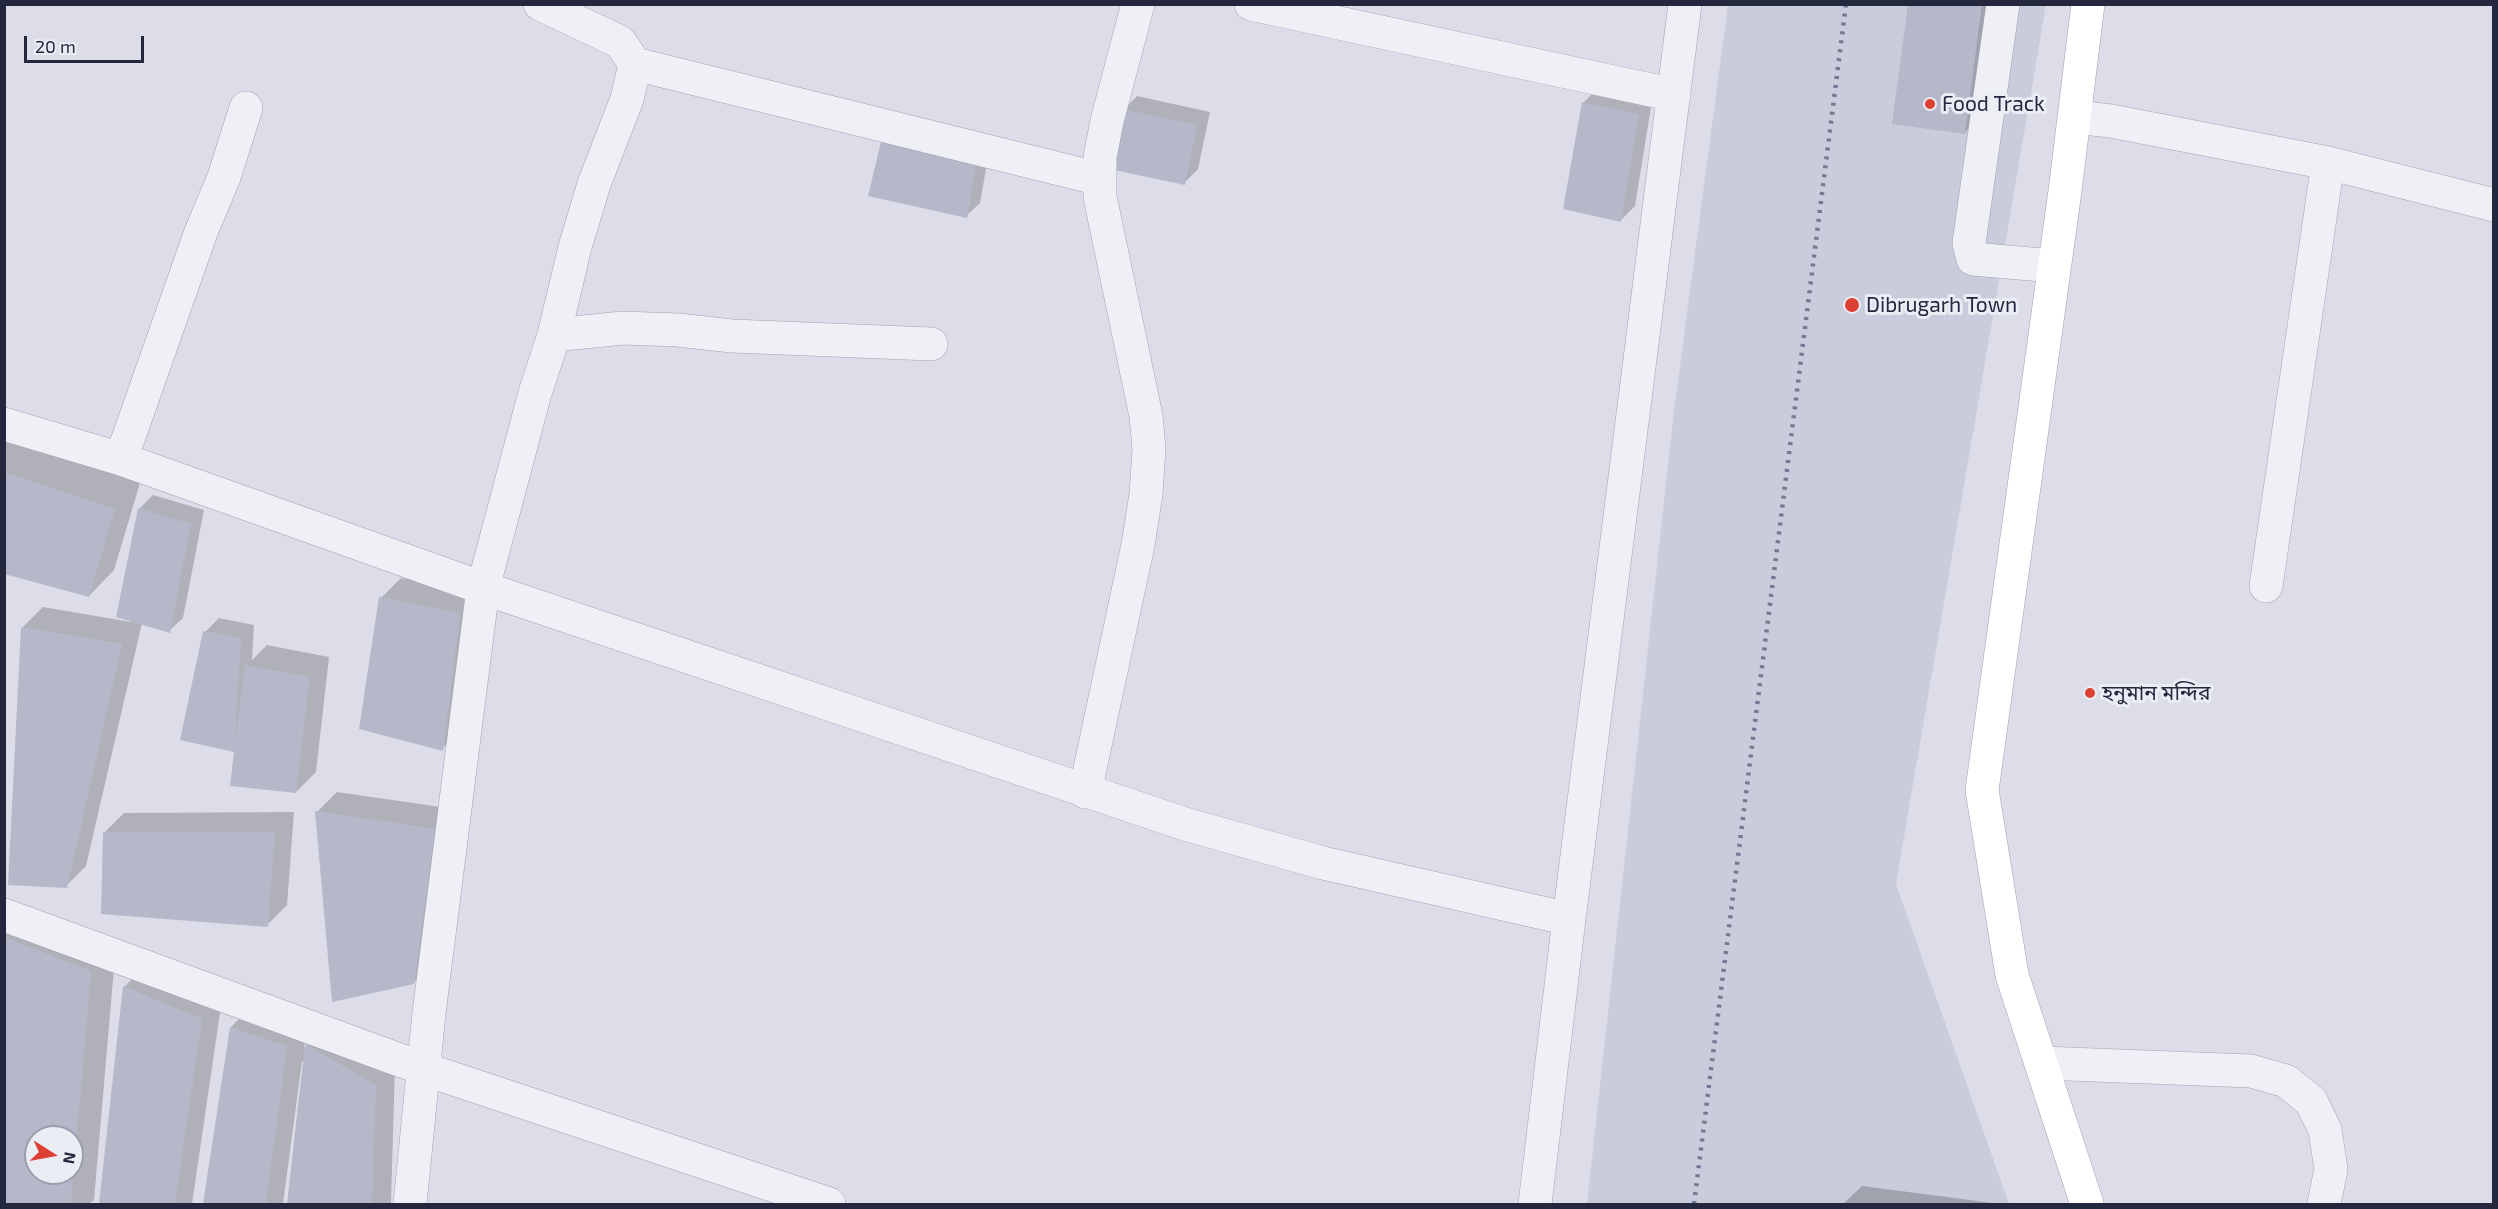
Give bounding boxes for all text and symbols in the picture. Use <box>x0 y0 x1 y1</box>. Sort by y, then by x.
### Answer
scale bar <box>27 24 147 62</box>
text: 20 m <box>35 35 76 57</box>
place label: Food Track <box>1942 91 2045 117</box>
marker: Food Track <box>1923 97 1937 111</box>
place label: Dibrugarh Town <box>1866 292 2017 318</box>
marker: Dibrugarh Town <box>1843 296 1861 314</box>
place label: হনুমান মন্দির <box>2102 680 2210 706</box>
marker: হনুমান মন্দির <box>2083 686 2097 700</box>
north arrow <box>24 1125 84 1185</box>
text: N <box>60 1151 81 1166</box>

